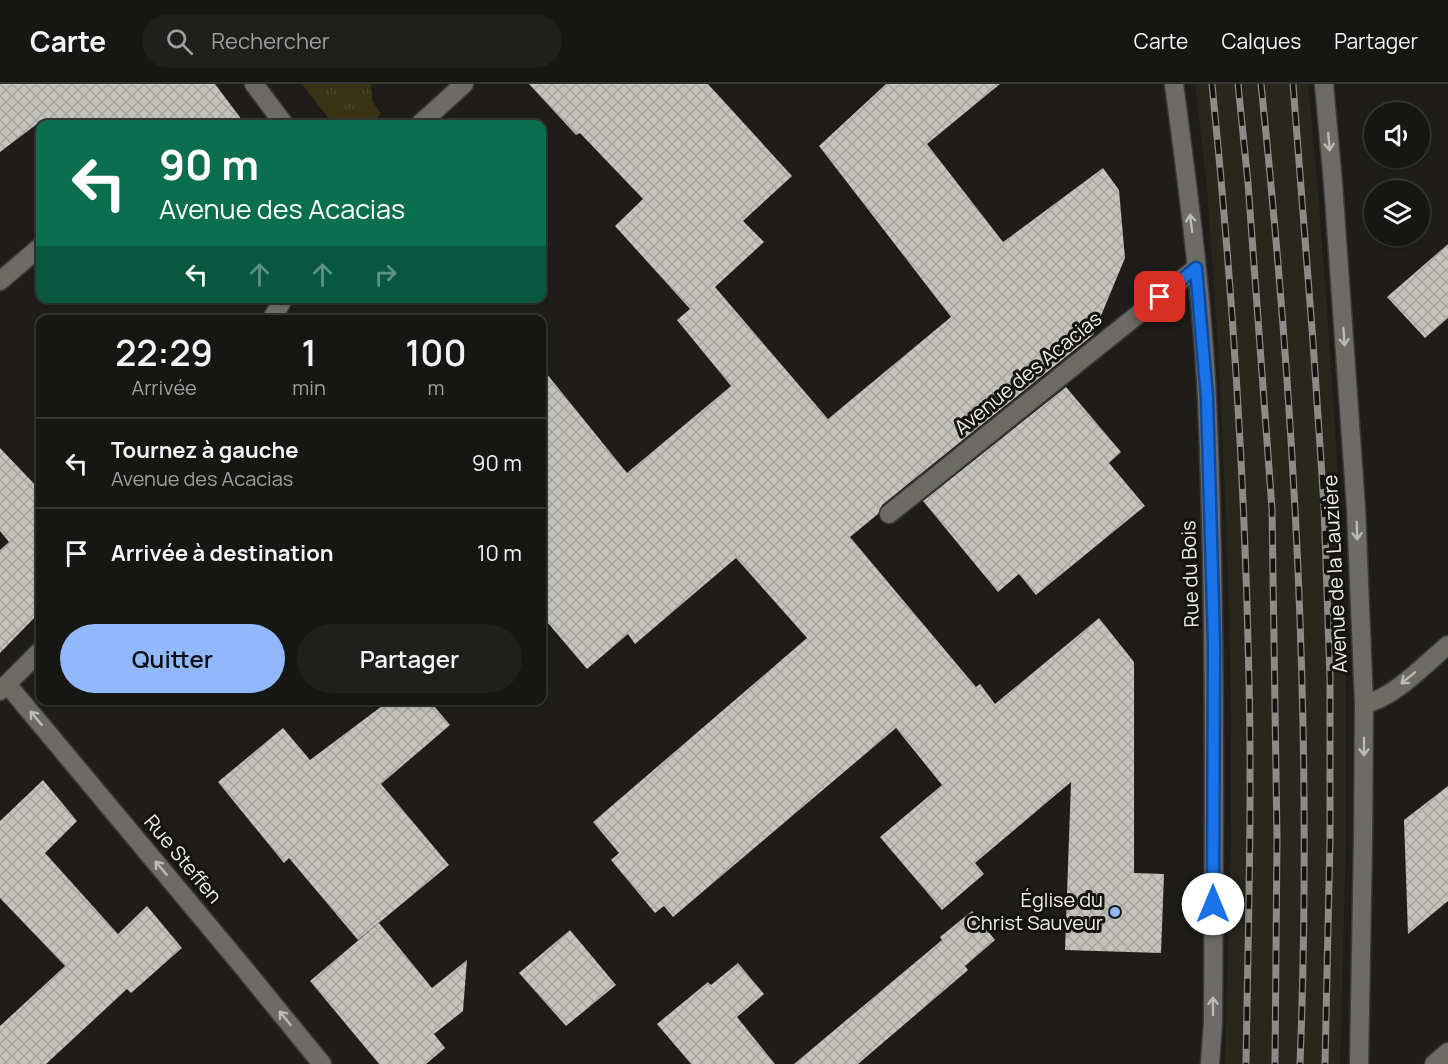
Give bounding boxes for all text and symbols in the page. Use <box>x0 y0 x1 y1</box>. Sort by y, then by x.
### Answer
search box <box>142 14 562 68</box>
text: Carte <box>30 22 106 60</box>
icon: search <box>163 25 196 58</box>
text: Rechercher <box>211 26 330 56</box>
text: Carte <box>1134 27 1188 55</box>
text: Calques <box>1221 27 1301 55</box>
text: Partager <box>1334 27 1418 55</box>
map controls <box>1364 102 1430 246</box>
button: sound <box>1364 102 1430 168</box>
one-way arrow <box>1324 132 1335 152</box>
text: 90 m <box>159 135 259 193</box>
icon: left <box>60 144 138 222</box>
button: layers <box>1364 180 1430 246</box>
text: Avenue des Acacias <box>159 190 405 227</box>
one-way arrow <box>1185 214 1196 234</box>
icon: left <box>180 258 213 291</box>
icon: ahead <box>243 258 276 291</box>
icon: ahead <box>306 258 339 291</box>
icon: right <box>369 258 402 291</box>
pin <box>1134 271 1185 322</box>
icon: arrive <box>1143 280 1176 313</box>
street label: Avenue des Acacias <box>948 305 1107 440</box>
one-way arrow <box>1339 326 1350 346</box>
text: 22:29 <box>115 328 213 377</box>
text: 1 <box>301 328 317 377</box>
text: 100 <box>405 328 467 377</box>
text: Arrivée <box>131 374 197 401</box>
text: min <box>292 374 326 401</box>
text: m <box>427 374 444 401</box>
text: Tournez à gauche <box>111 435 298 465</box>
icon: left <box>60 447 93 480</box>
text: 90 m <box>472 448 522 478</box>
text: Avenue des Acacias <box>111 465 293 492</box>
street label: Avenue de la Lauzière <box>1316 474 1353 674</box>
street label: Rue du Bois <box>1174 520 1205 628</box>
one-way arrow <box>1351 521 1362 541</box>
icon: arrive <box>60 537 93 570</box>
text: Arrivée à destination <box>111 538 334 568</box>
text: 10 m <box>477 538 522 568</box>
button: Quitter <box>60 624 285 693</box>
button: Partager <box>297 624 522 693</box>
one-way arrow <box>1400 672 1416 685</box>
one-way arrow <box>30 710 43 726</box>
one-way arrow <box>1358 737 1369 757</box>
street label: Rue Steffen <box>138 809 228 909</box>
one-way arrow <box>154 861 168 876</box>
position arrow <box>1181 872 1245 936</box>
place label: Église du Christ Sauveur <box>967 886 1103 936</box>
marker: Église du Christ Sauveur <box>1108 905 1122 919</box>
one-way arrow <box>1207 996 1219 1016</box>
one-way arrow <box>279 1011 292 1027</box>

